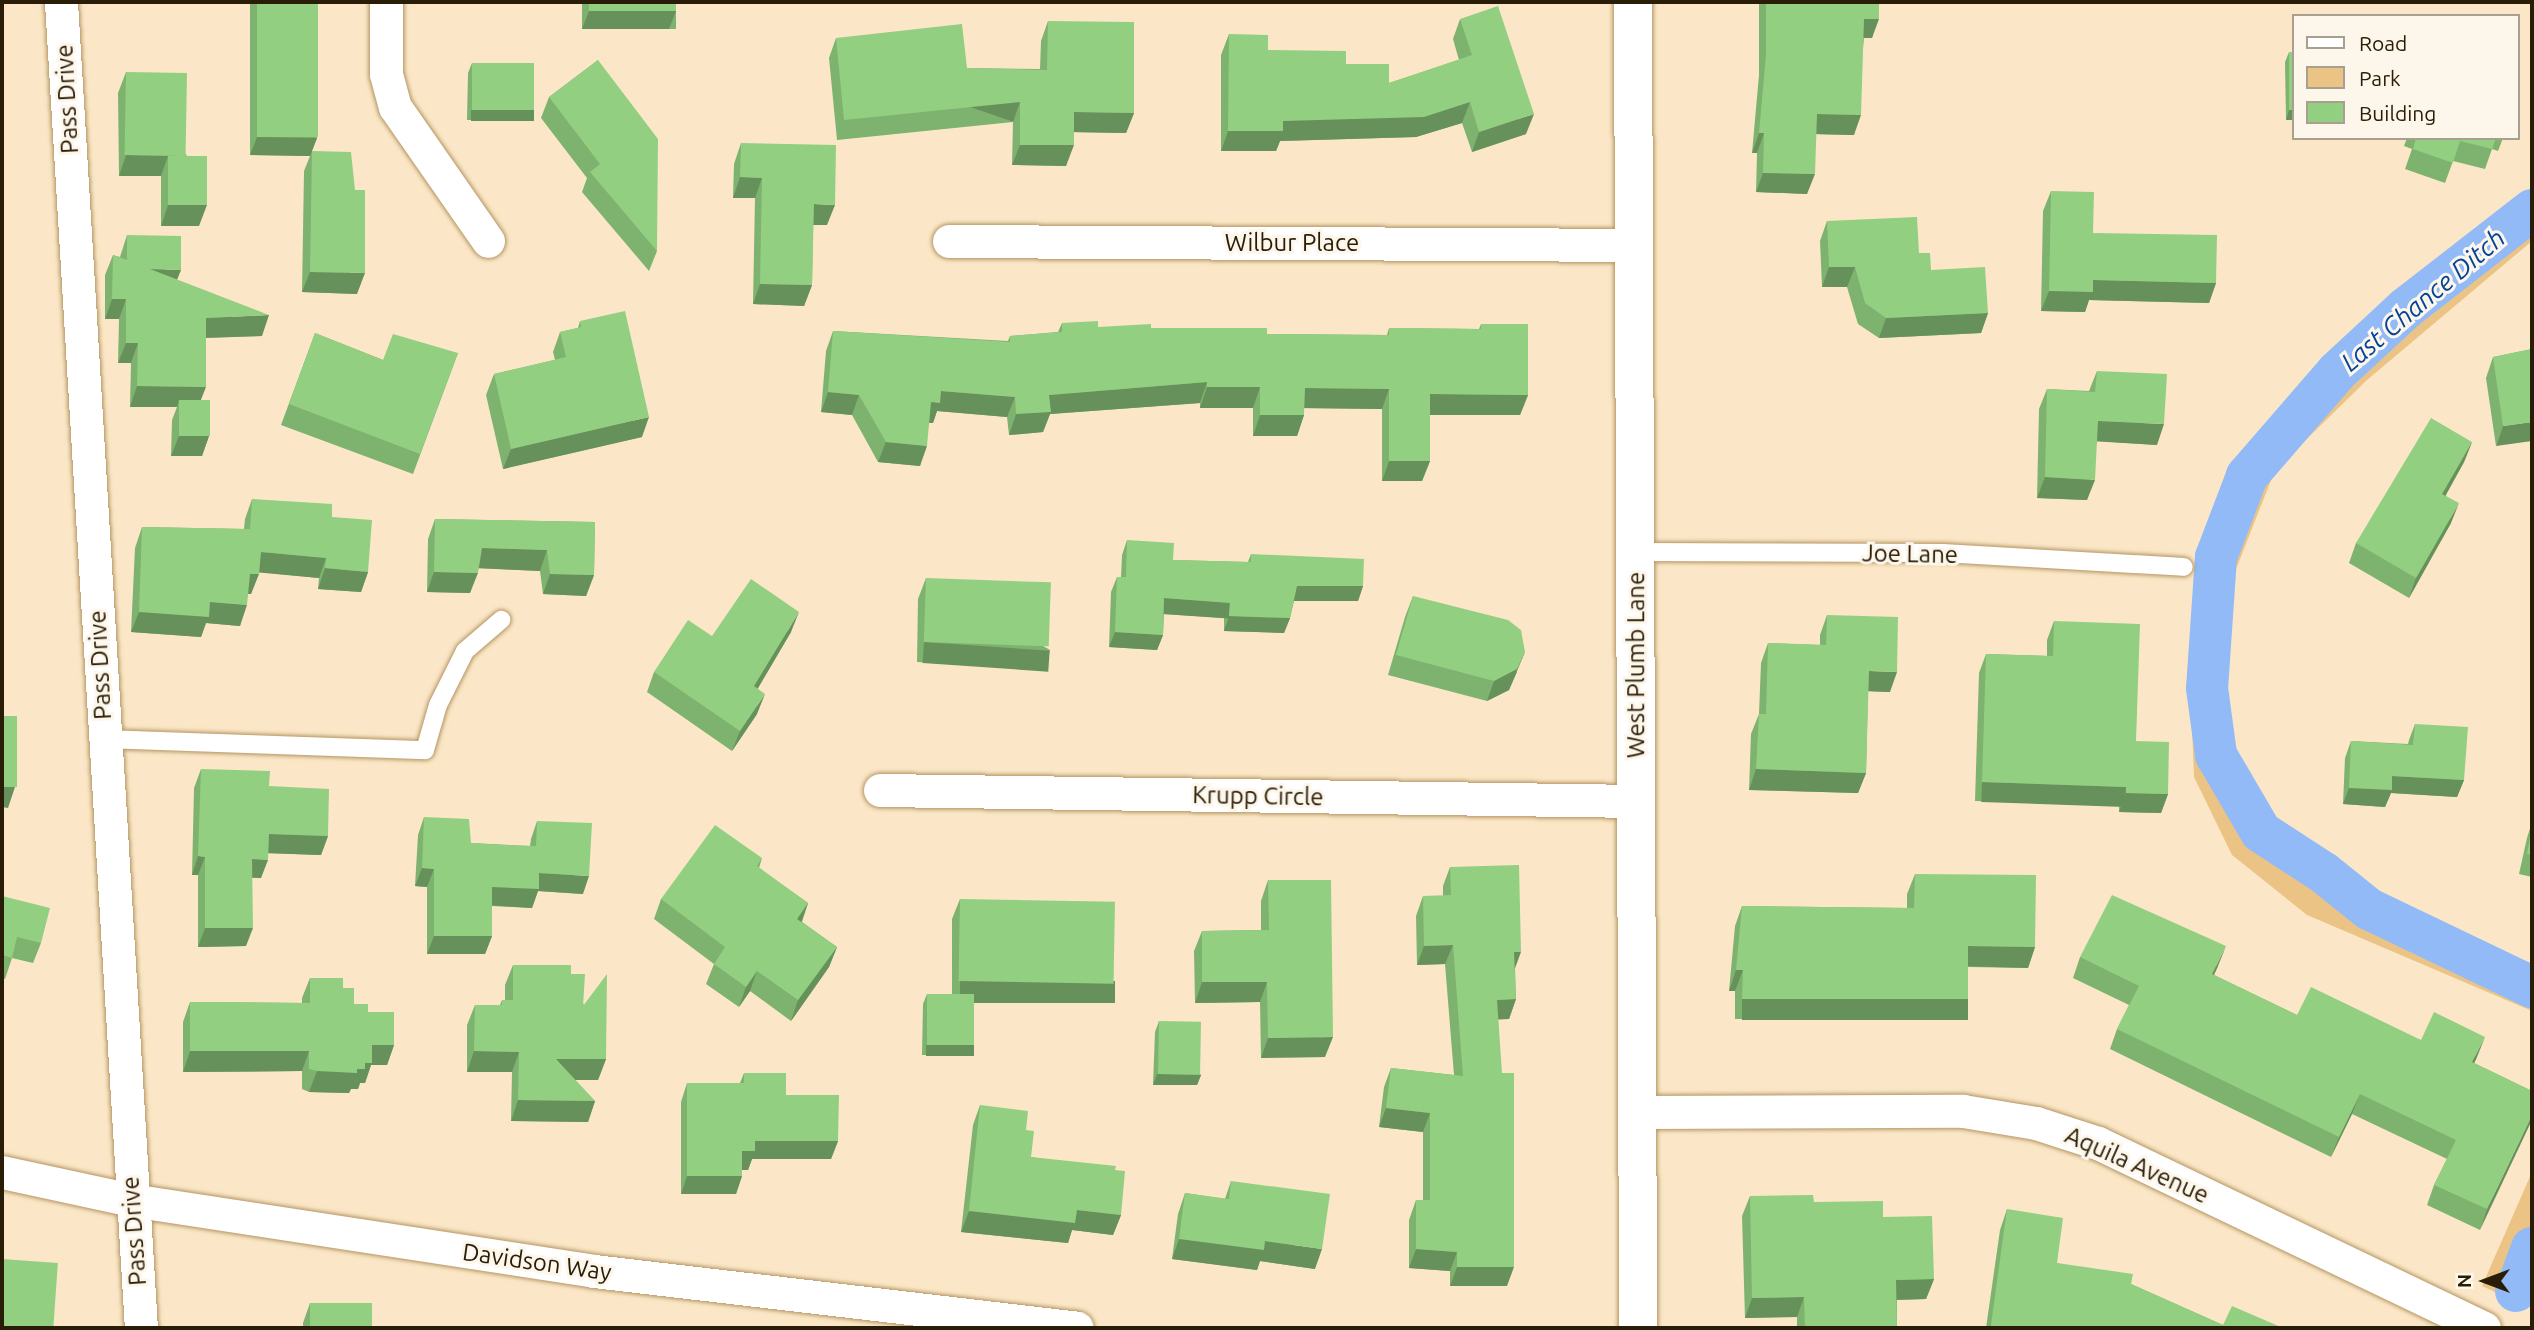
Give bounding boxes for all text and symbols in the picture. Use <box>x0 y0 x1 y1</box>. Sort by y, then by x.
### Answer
legend <box>2292 14 2520 140</box>
text: Road <box>2359 31 2407 55</box>
street label: Pass Drive <box>50 44 84 154</box>
text: Park <box>2359 66 2401 90</box>
text: Building <box>2359 101 2436 125</box>
water label: Last Chance Ditch <box>2335 222 2511 378</box>
street label: Wilbur Place <box>1225 229 1359 257</box>
street label: Joe Lane <box>1862 539 1958 569</box>
street label: West Plumb Lane <box>1622 572 1650 758</box>
street label: Pass Drive <box>83 610 117 720</box>
street label: Krupp Circle <box>1192 780 1324 812</box>
street label: Aquila Avenue <box>2061 1120 2213 1210</box>
street label: Pass Drive <box>116 1175 152 1287</box>
street label: Davidson Way <box>461 1237 613 1287</box>
north arrow <box>2450 1246 2520 1316</box>
text: N <box>2453 1274 2475 1288</box>

